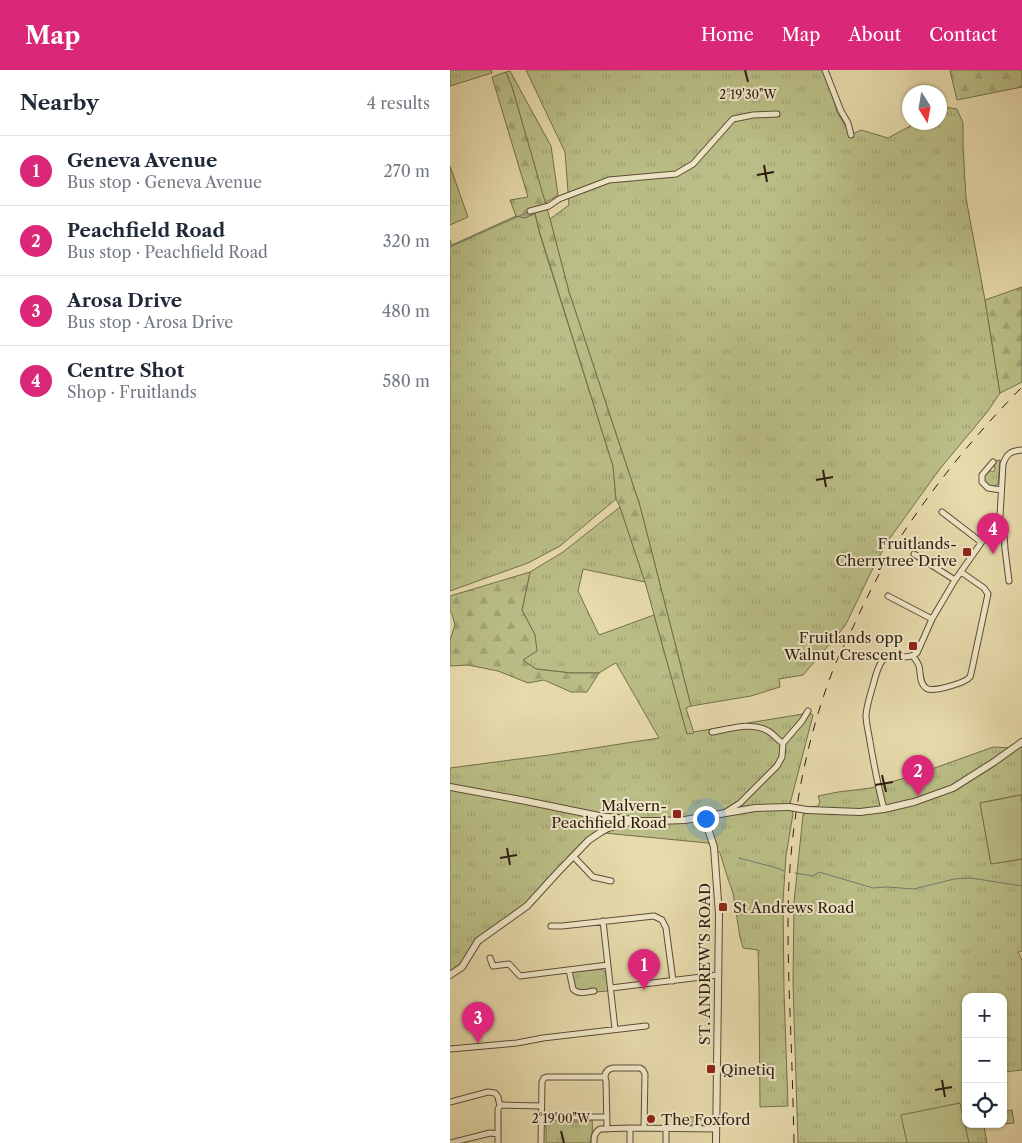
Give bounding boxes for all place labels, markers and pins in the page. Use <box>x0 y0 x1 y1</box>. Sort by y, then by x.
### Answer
pin: 4 <box>977 513 1009 554</box>
place label: Fruitlands- Cherrytree Drive <box>835 534 957 570</box>
marker: Fruitlands- Cherrytree Drive <box>961 546 973 558</box>
place label: Fruitlands opp Walnut Crescent <box>783 628 904 664</box>
marker: Fruitlands opp Walnut Crescent <box>907 640 919 652</box>
pin: 2 <box>902 755 934 796</box>
place label: Malvern- Peachfield Road <box>551 796 667 832</box>
marker: Malvern- Peachfield Road <box>671 808 683 820</box>
place label: St Andrews Road <box>733 898 854 917</box>
marker: St Andrews Road <box>717 901 729 913</box>
pin: 1 <box>628 949 660 990</box>
pin: 3 <box>462 1002 494 1043</box>
place label: Qinetiq <box>721 1060 775 1079</box>
marker: Qinetiq <box>705 1063 717 1075</box>
place label: The Foxford <box>661 1110 750 1129</box>
marker: The Foxford <box>645 1113 657 1125</box>

